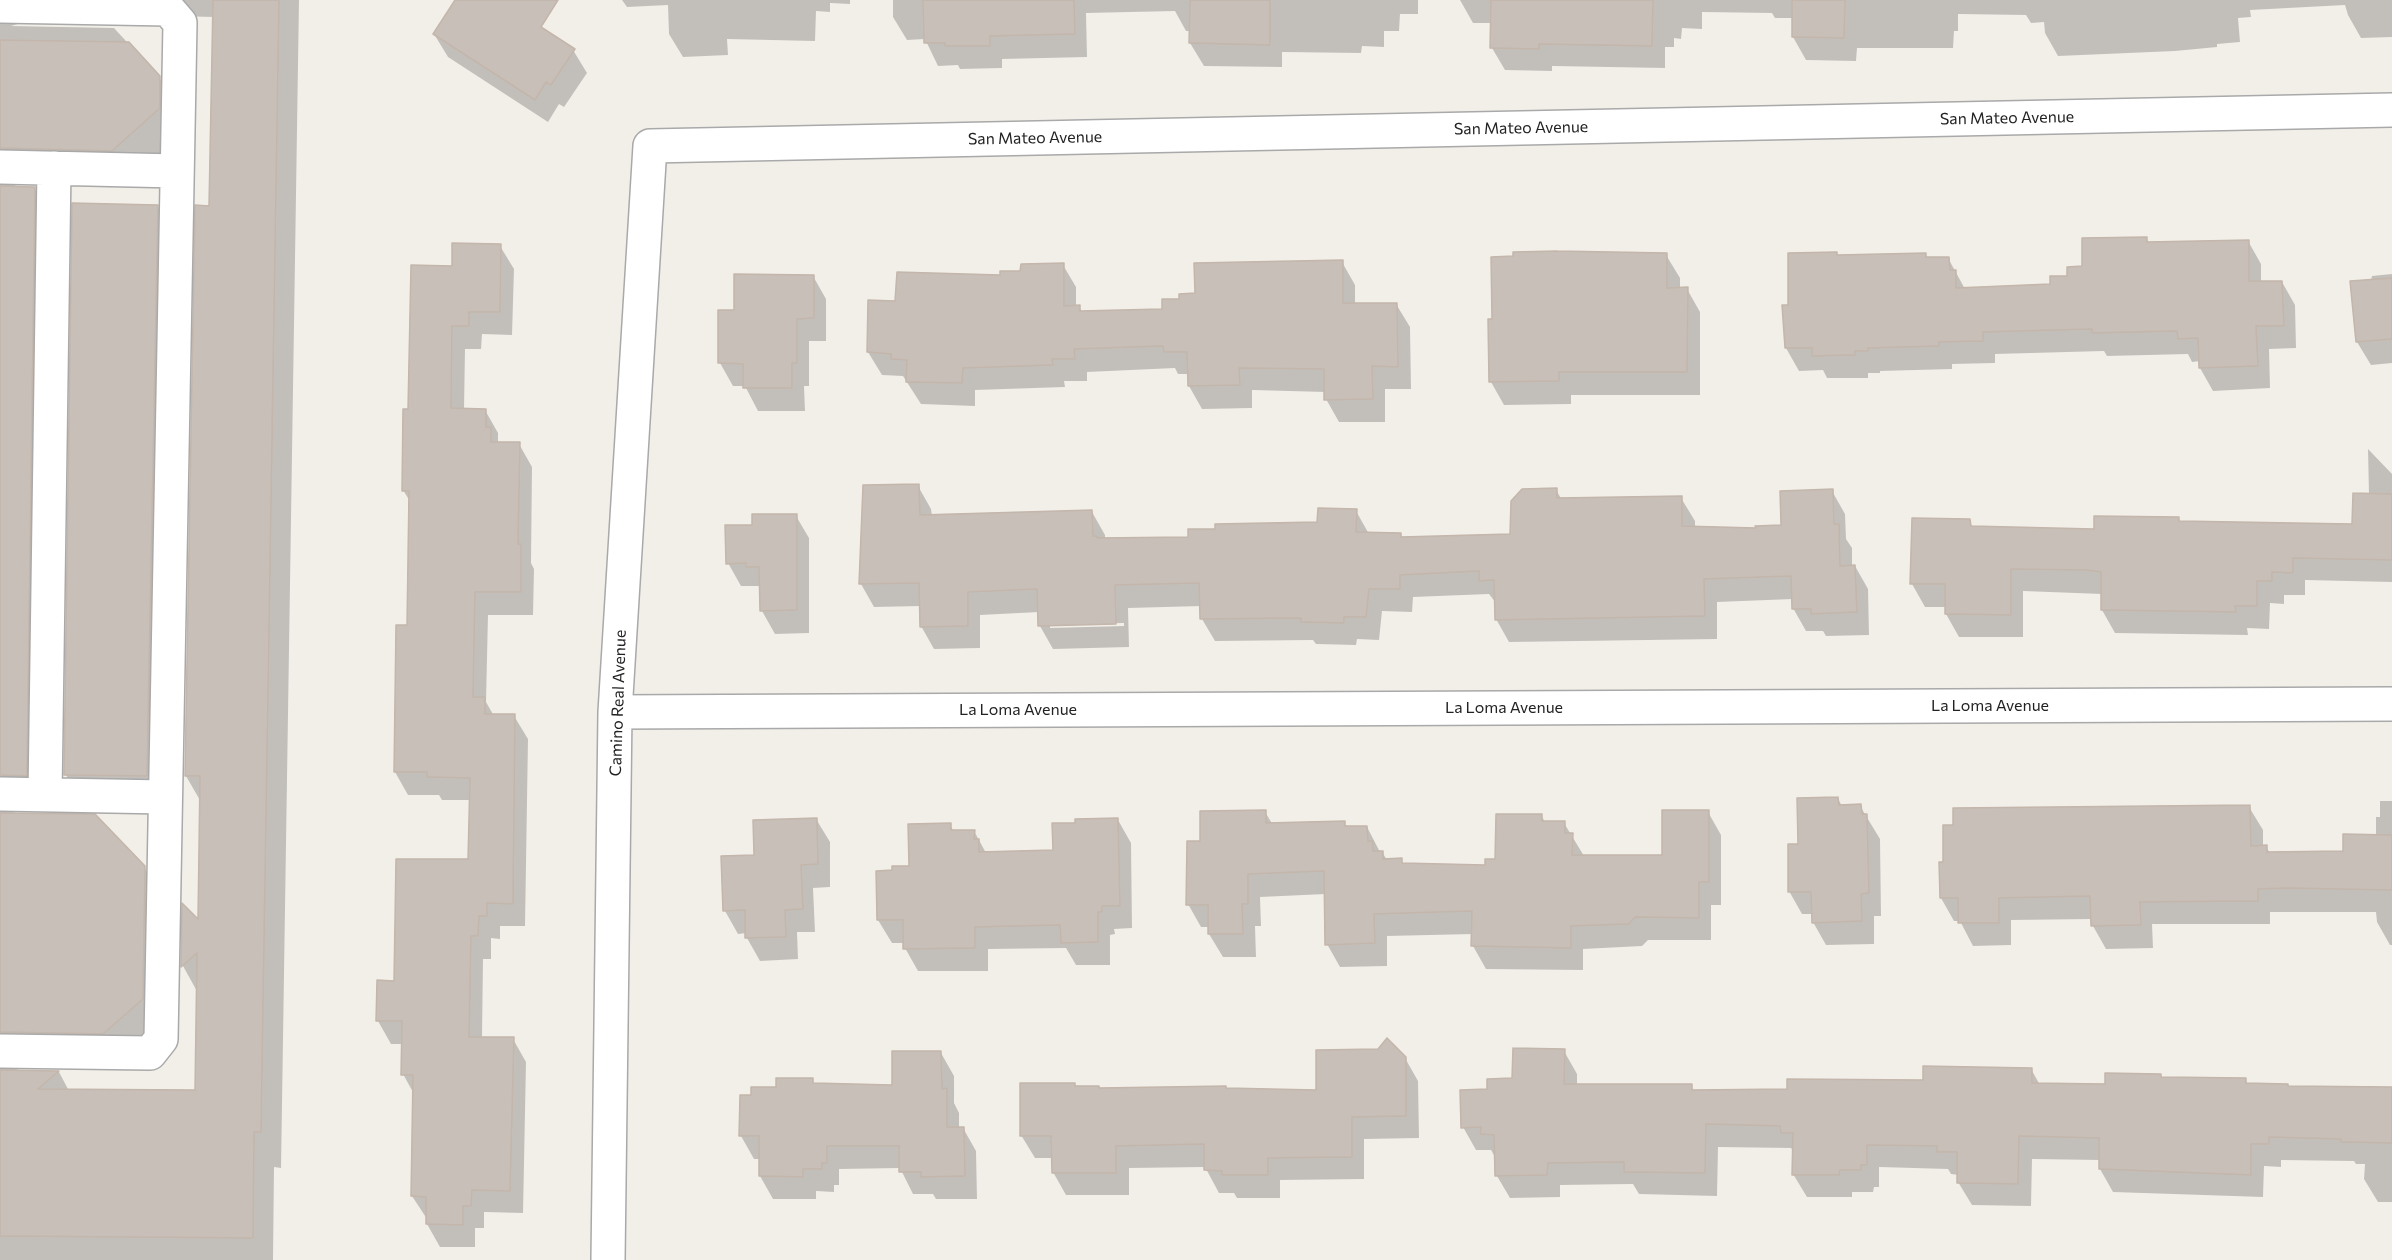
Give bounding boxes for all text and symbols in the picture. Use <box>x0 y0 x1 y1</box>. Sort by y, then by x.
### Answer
street label: San Mateo Avenue <box>1940 107 2074 129</box>
street label: San Mateo Avenue <box>1454 117 1588 139</box>
street label: San Mateo Avenue <box>968 127 1102 149</box>
street label: Camino Real Avenue <box>606 629 630 777</box>
street label: La Loma Avenue <box>1931 696 2049 716</box>
street label: La Loma Avenue <box>1445 698 1563 718</box>
street label: La Loma Avenue <box>959 700 1077 720</box>

